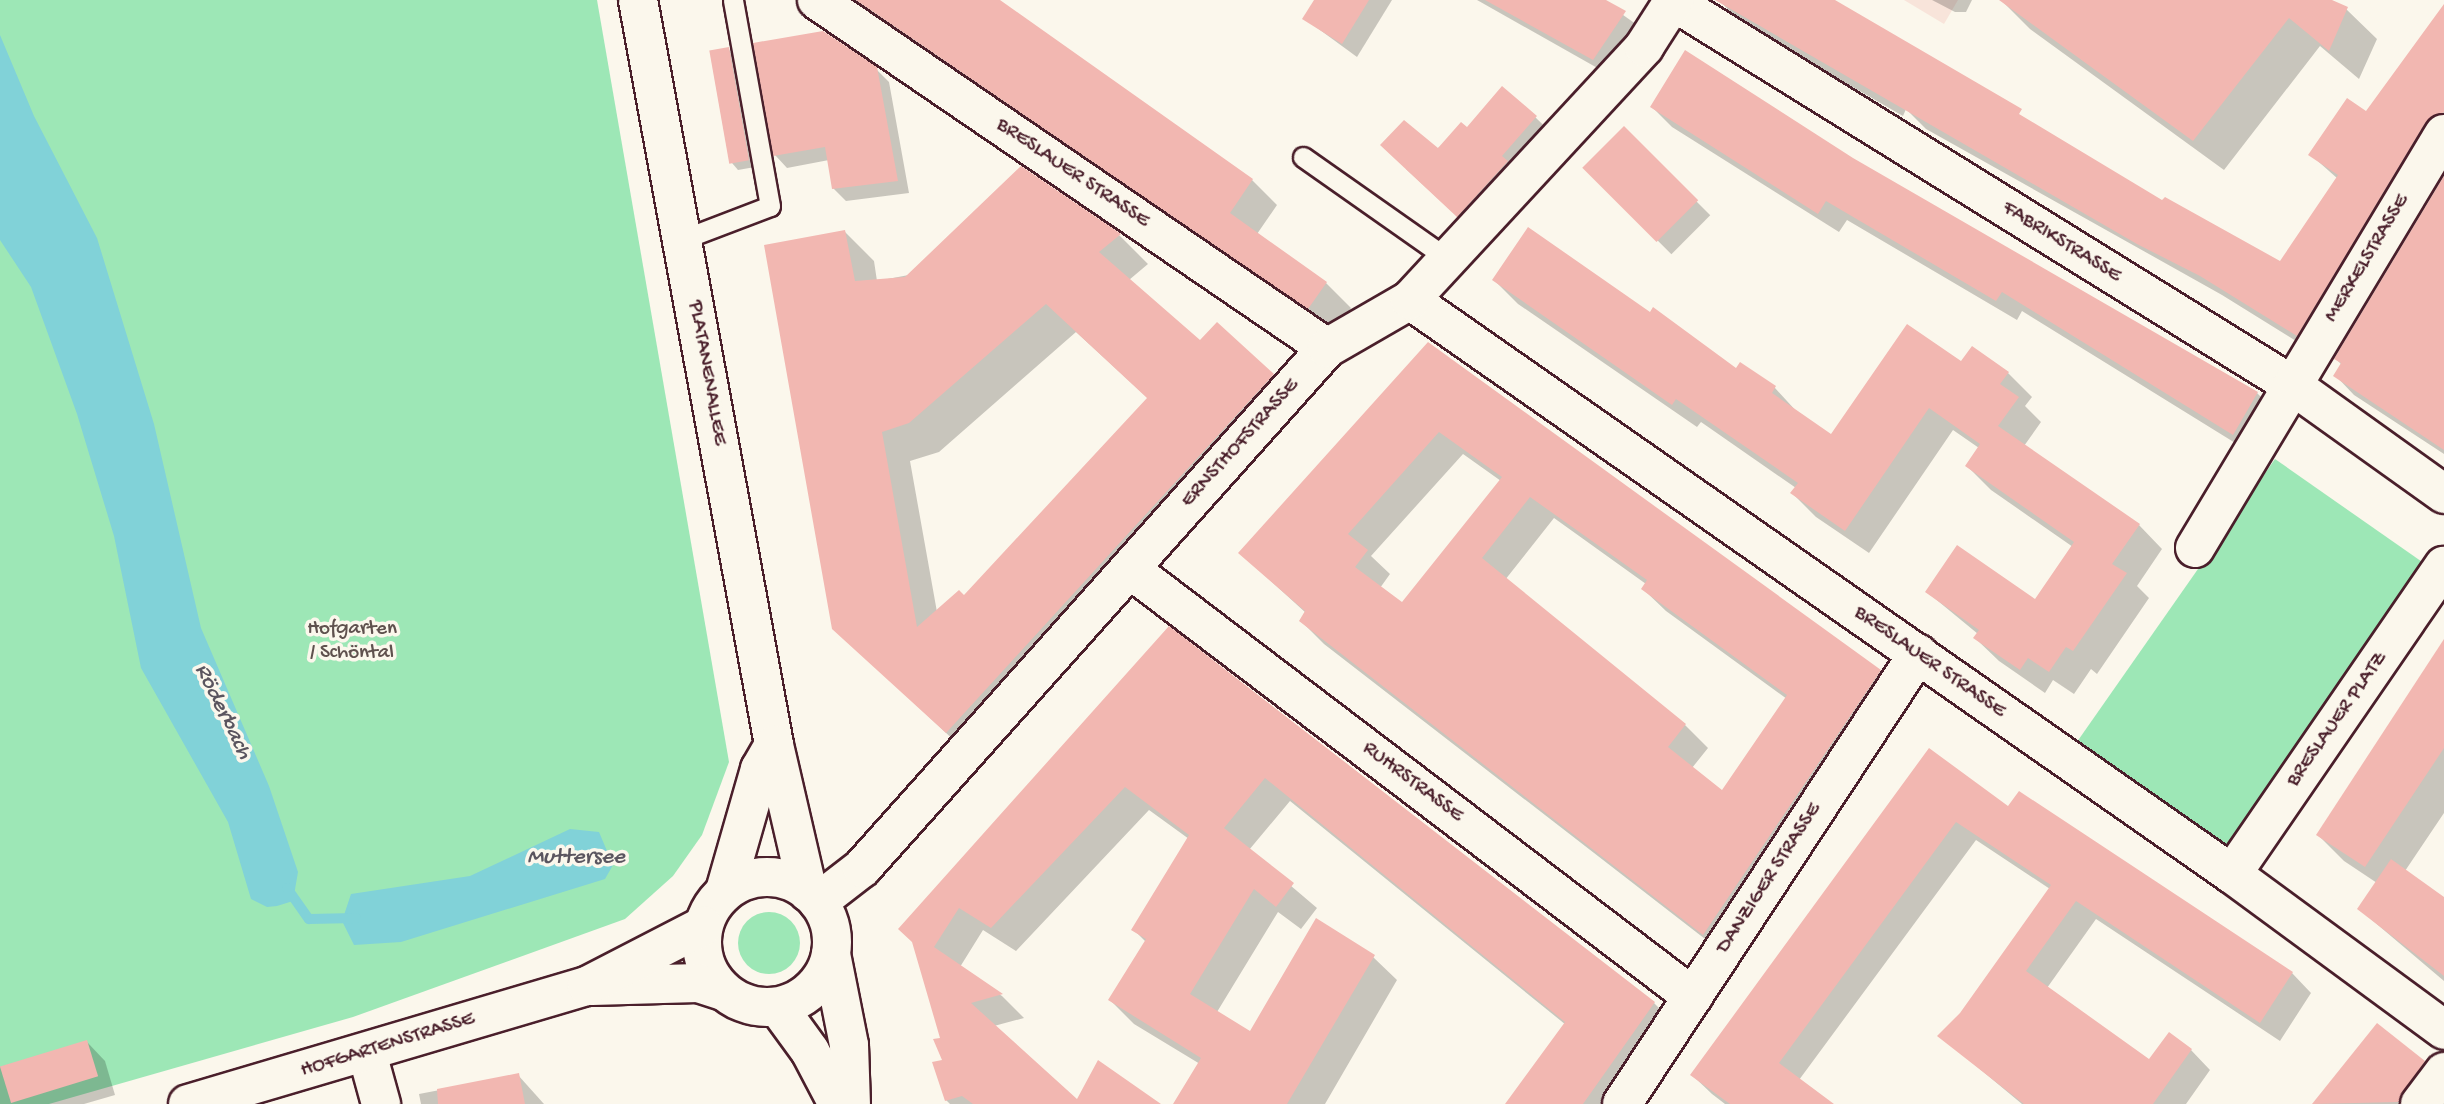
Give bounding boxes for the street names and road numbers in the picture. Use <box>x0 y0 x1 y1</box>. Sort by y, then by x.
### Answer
street label: BRESLAUER STRASSE <box>991 113 1153 235</box>
street label: MERKELSTRASSE <box>2320 190 2416 328</box>
street label: FABRIKSTRASSE <box>1997 196 2125 290</box>
street label: PLATANENALLEE <box>681 299 731 447</box>
street label: ERNSTHOFSTRASSE <box>1177 374 1305 514</box>
street label: BRESLAUER STRASSE <box>1848 601 2010 725</box>
street label: BRESLAUER PLATZ <box>2282 648 2394 792</box>
street label: RUHRSTRASSE <box>1357 737 1467 829</box>
street label: DANZIGER STRASSE <box>1712 799 1828 959</box>
street label: HOFGARTENSTRASSE <box>298 1008 478 1084</box>

